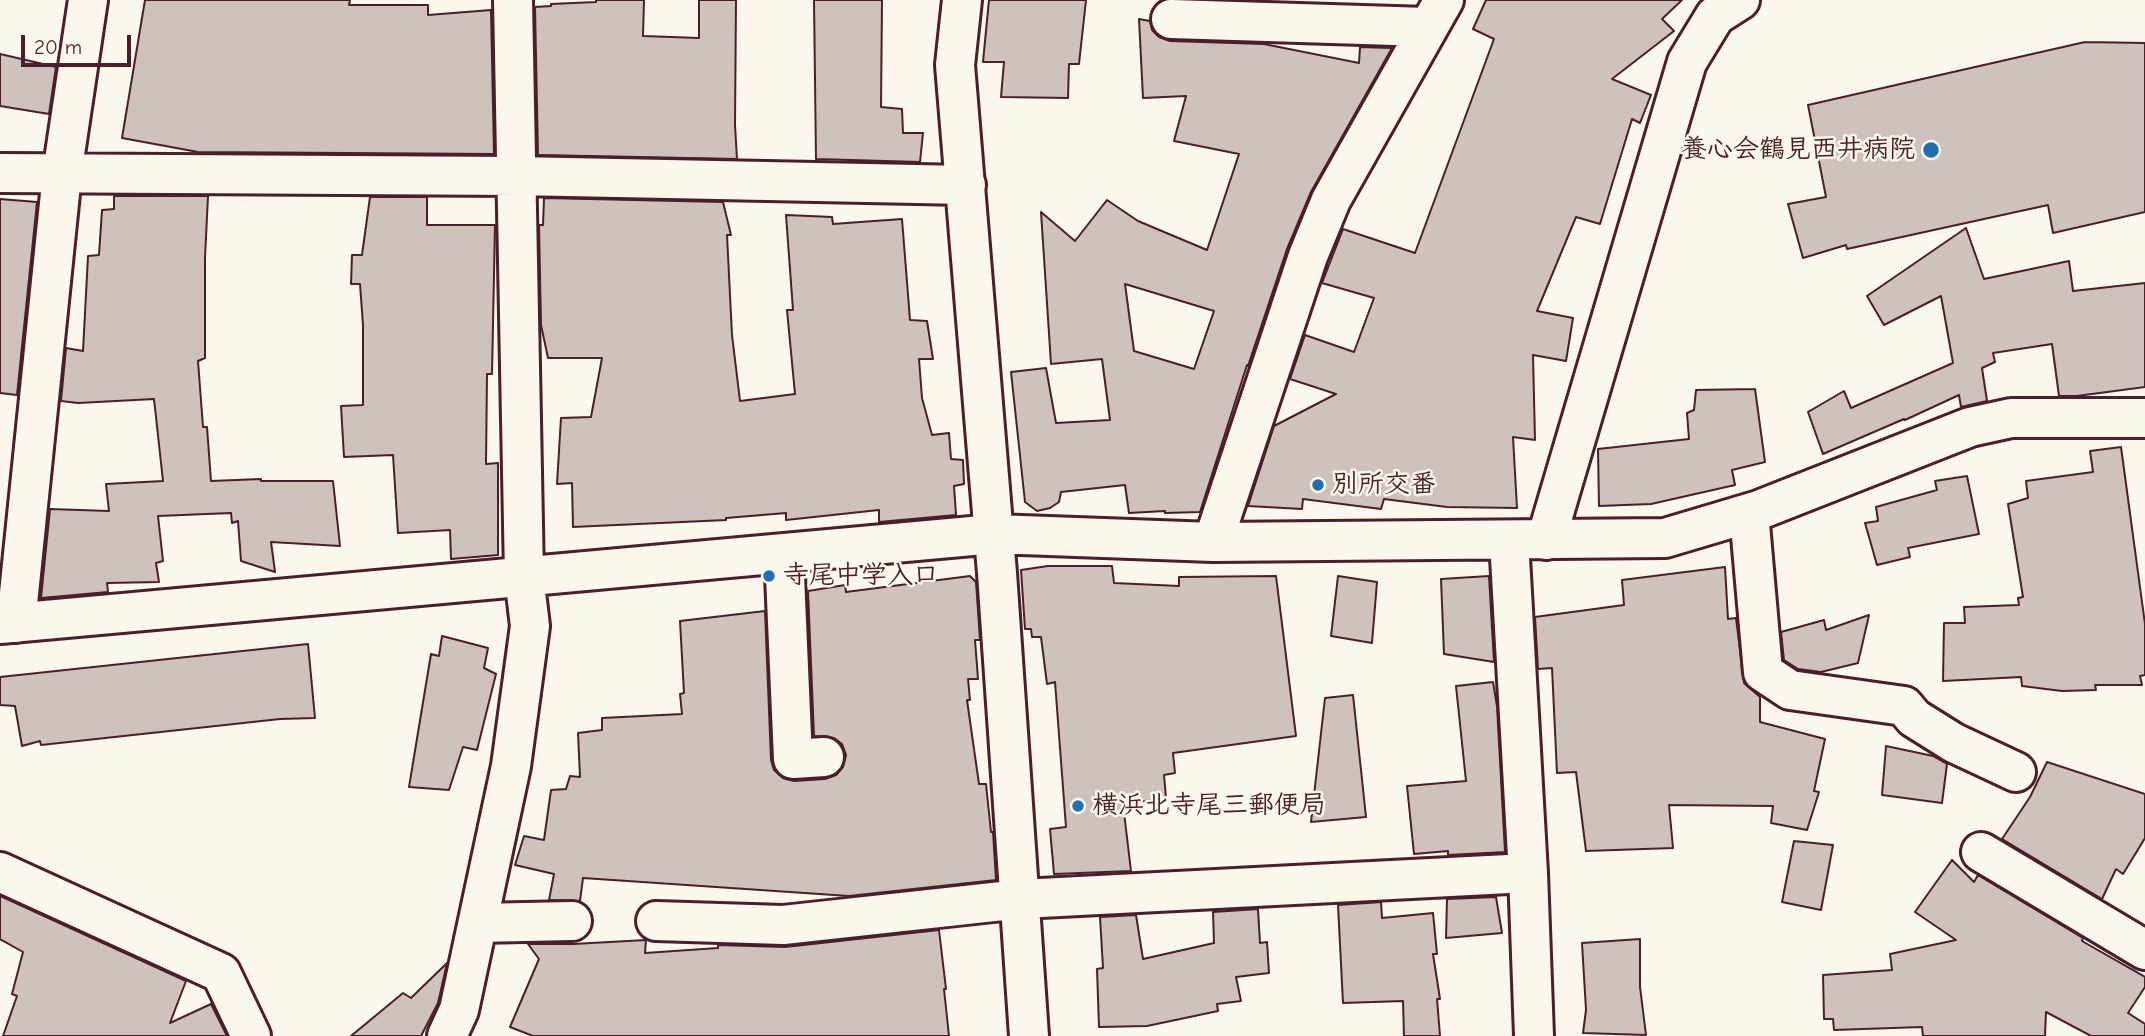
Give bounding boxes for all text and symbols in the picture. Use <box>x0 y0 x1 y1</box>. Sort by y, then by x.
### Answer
scale bar <box>24 21 135 65</box>
text: 20 m <box>34 35 82 59</box>
place label: 養心会鶴見西井病院 <box>1681 134 1915 166</box>
marker: 養心会鶴見西井病院 <box>1921 140 1941 160</box>
place label: 別所交番 <box>1332 469 1436 501</box>
marker: 別所交番 <box>1310 477 1326 493</box>
place label: 寺尾中学入口 <box>783 560 939 592</box>
marker: 寺尾中学入口 <box>761 568 777 584</box>
place label: 横浜北寺尾三郵便局 <box>1092 790 1326 822</box>
marker: 横浜北寺尾三郵便局 <box>1070 798 1086 814</box>

